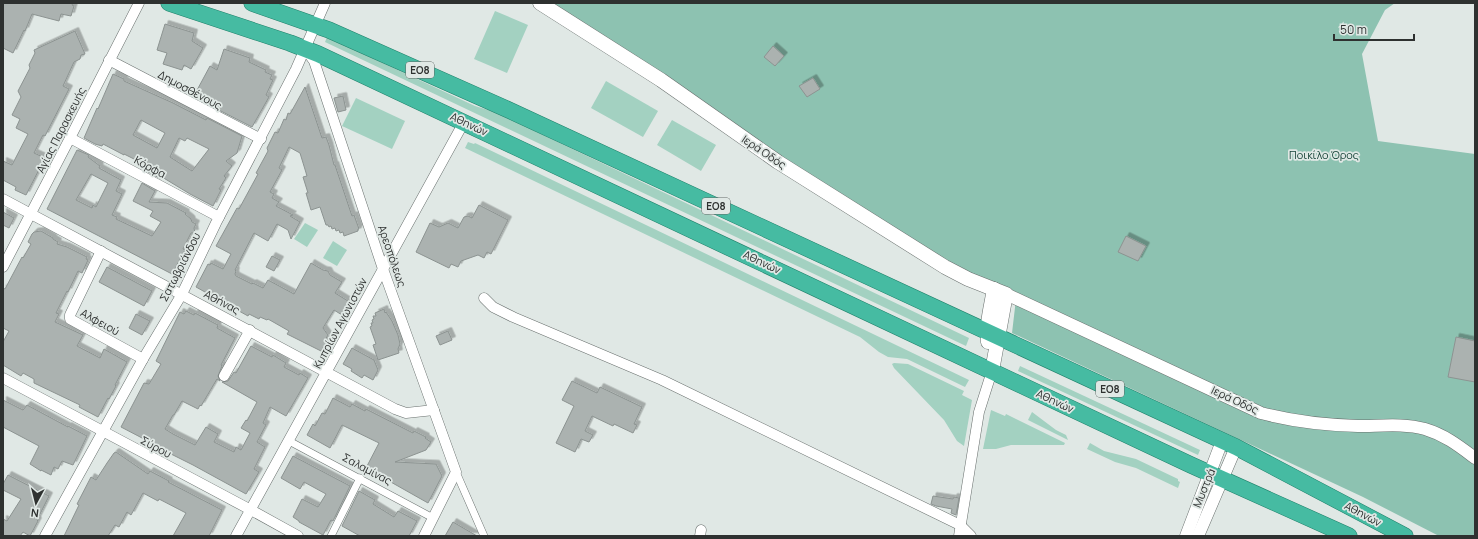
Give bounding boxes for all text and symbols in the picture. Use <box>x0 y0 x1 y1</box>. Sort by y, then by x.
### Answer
scale bar <box>1334 16 1414 42</box>
text: 50 m <box>1340 21 1367 38</box>
road number: ΕΟ8 <box>406 62 434 78</box>
street label: Δημοσθένους <box>156 66 225 113</box>
street label: Αγίας Παρασκευής <box>32 84 89 175</box>
street label: Αθηνών <box>448 108 491 139</box>
street label: Ιερά Οδός <box>739 131 789 172</box>
park label: Ποικίλο Όρος <box>1289 147 1359 162</box>
street label: Κόρφα <box>132 152 169 181</box>
road number: ΕΟ8 <box>702 198 730 214</box>
street label: Αρεοπόλεως <box>375 223 410 289</box>
street label: Σατωβριάνδου <box>156 230 203 304</box>
street label: Αθηνών <box>741 246 784 277</box>
street label: Κυπρίων Αγωνιστών <box>309 274 370 371</box>
street label: Αθήνας <box>202 286 243 317</box>
street label: Αλφειού <box>78 305 122 338</box>
road number: ΕΟ8 <box>1096 381 1124 397</box>
street label: Ιερά Οδός <box>1209 382 1261 417</box>
street label: Αθηνών <box>1034 385 1077 416</box>
street label: Σύρου <box>138 432 174 461</box>
street label: Σαλαμίνας <box>340 449 395 488</box>
street label: Μυστρά <box>1189 466 1218 510</box>
north arrow <box>16 483 56 523</box>
street label: Αθηνών <box>1342 498 1385 530</box>
text: N <box>30 505 40 521</box>

